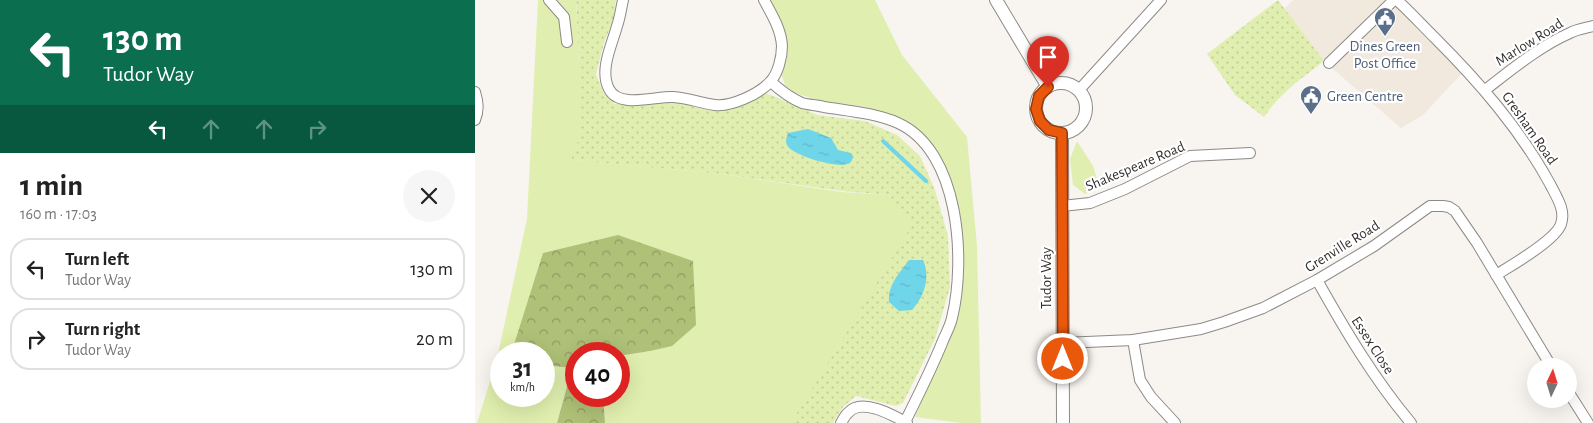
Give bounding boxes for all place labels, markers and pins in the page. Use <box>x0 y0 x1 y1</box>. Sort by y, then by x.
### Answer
public building icon: Dines Green Post Office <box>1373 6 1397 37</box>
pin <box>1027 36 1069 87</box>
place label: Dines Green Post Office <box>1349 39 1421 71</box>
public building icon: Green Centre <box>1299 84 1323 115</box>
place label: Green Centre <box>1327 89 1403 104</box>

